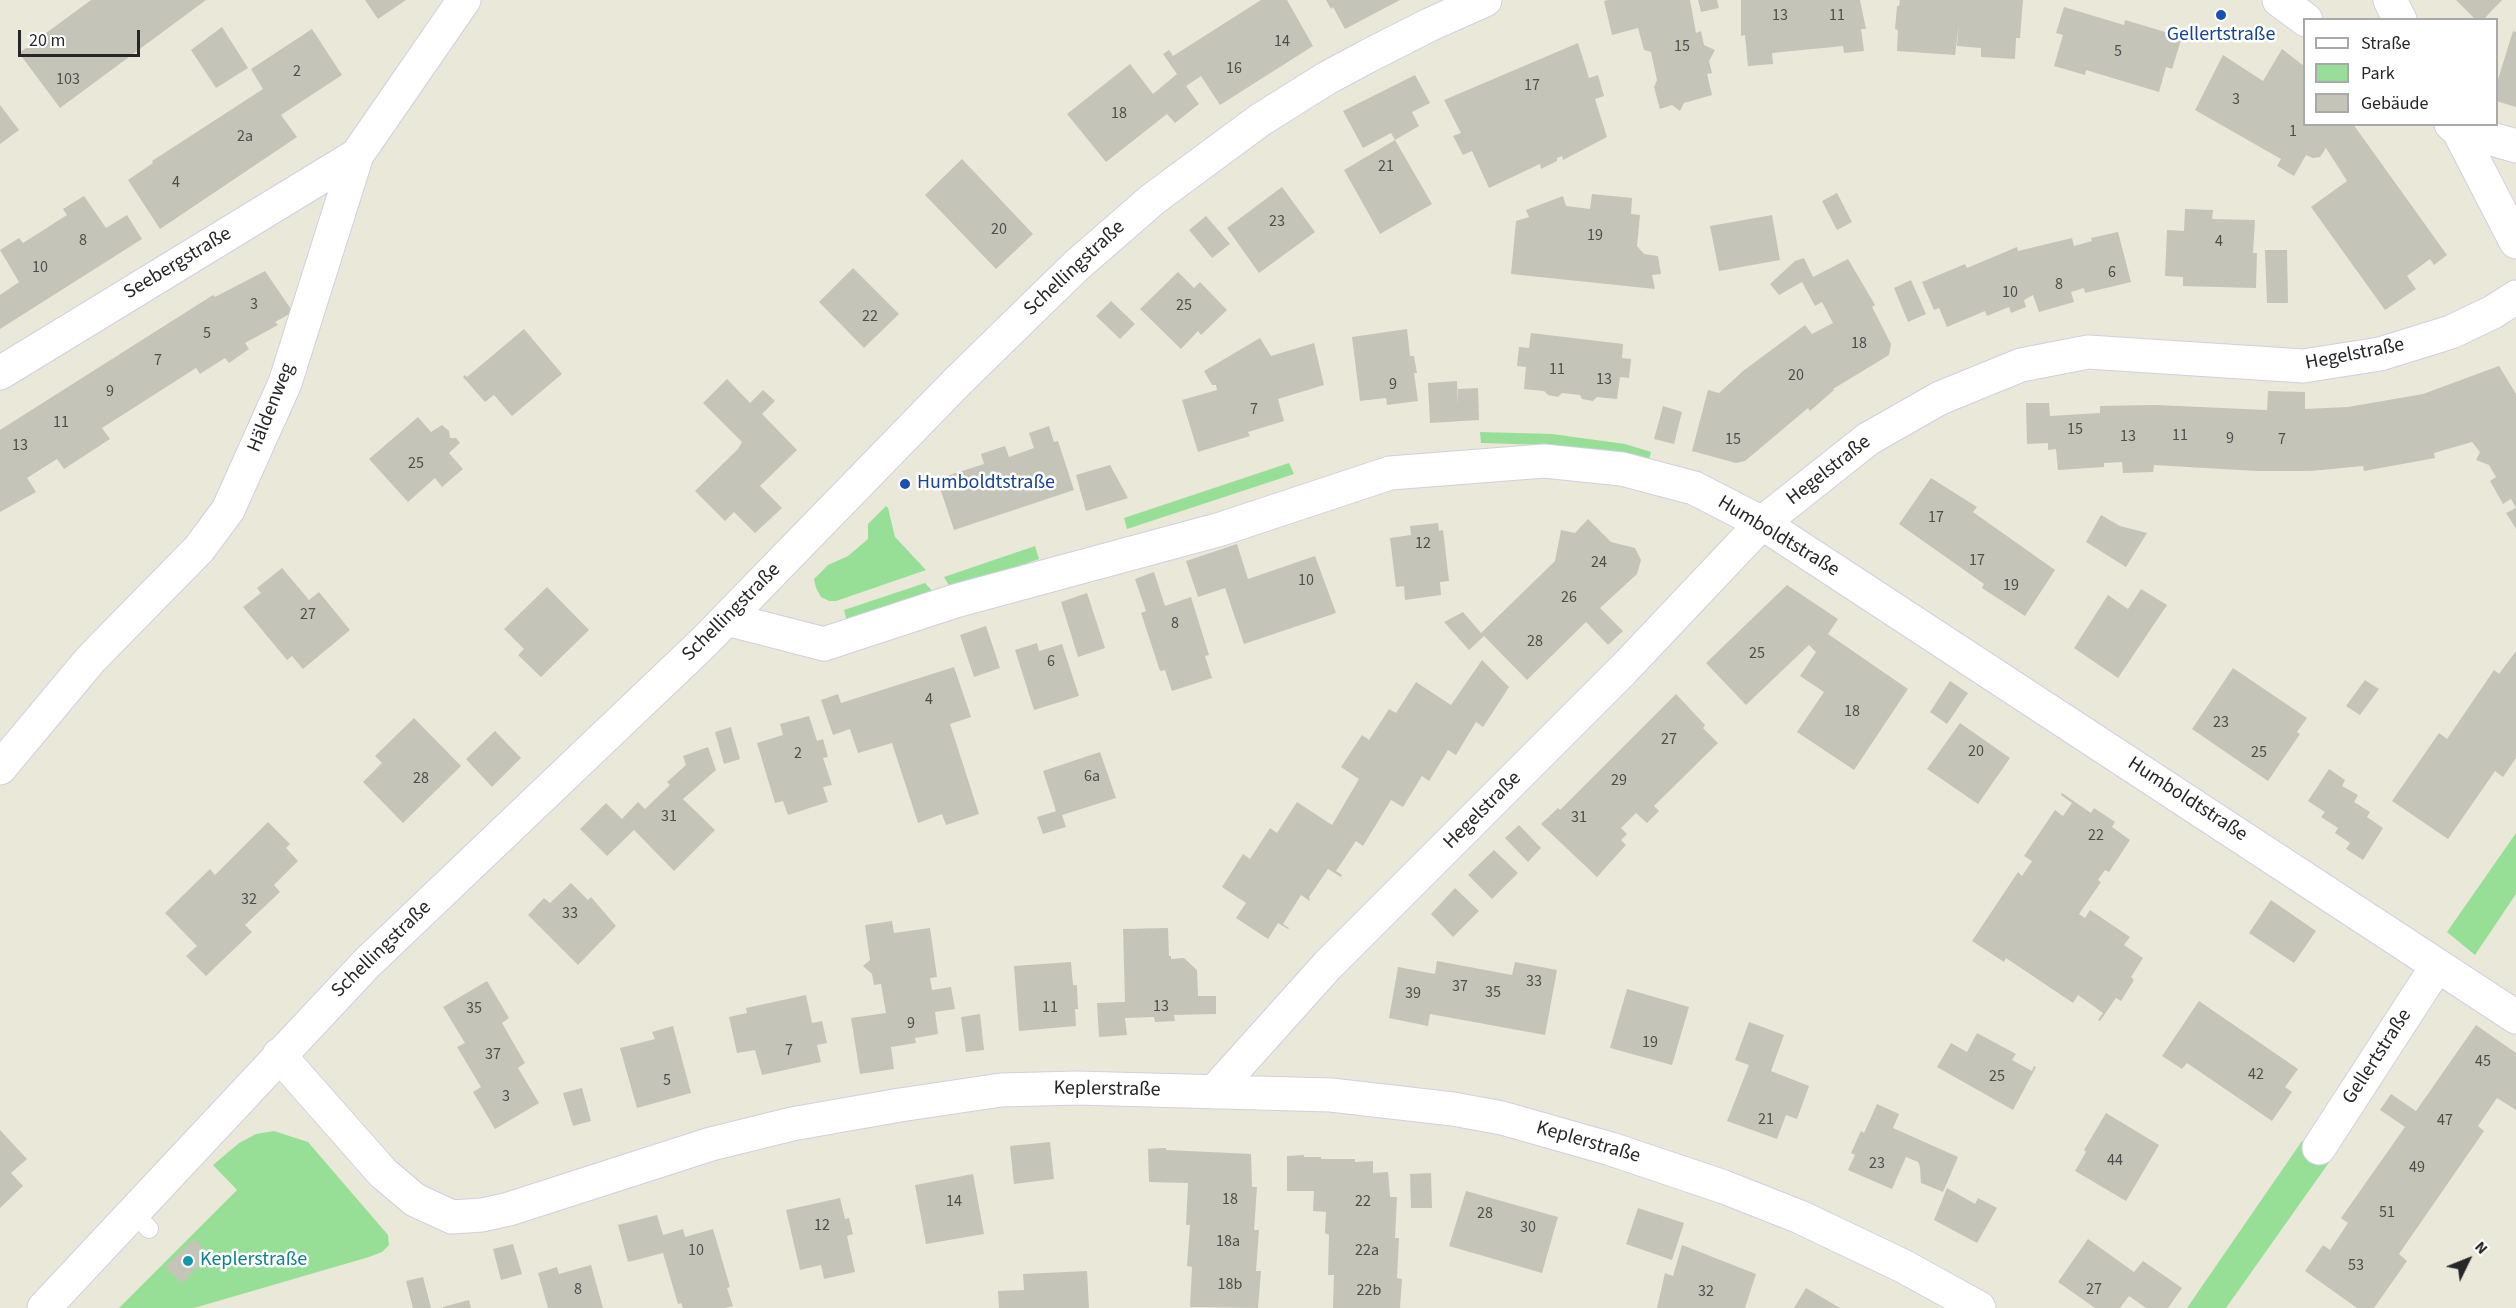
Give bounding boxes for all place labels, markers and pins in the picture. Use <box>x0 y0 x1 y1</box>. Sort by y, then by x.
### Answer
marker: Gellertstraße <box>2214 8 2228 22</box>
place label: Gellertstraße <box>2167 24 2275 48</box>
place label: Humboldtstraße <box>917 472 1055 496</box>
marker: Humboldtstraße <box>898 477 912 491</box>
place label: Keplerstraße <box>200 1249 307 1273</box>
marker: Keplerstraße <box>181 1254 195 1268</box>

